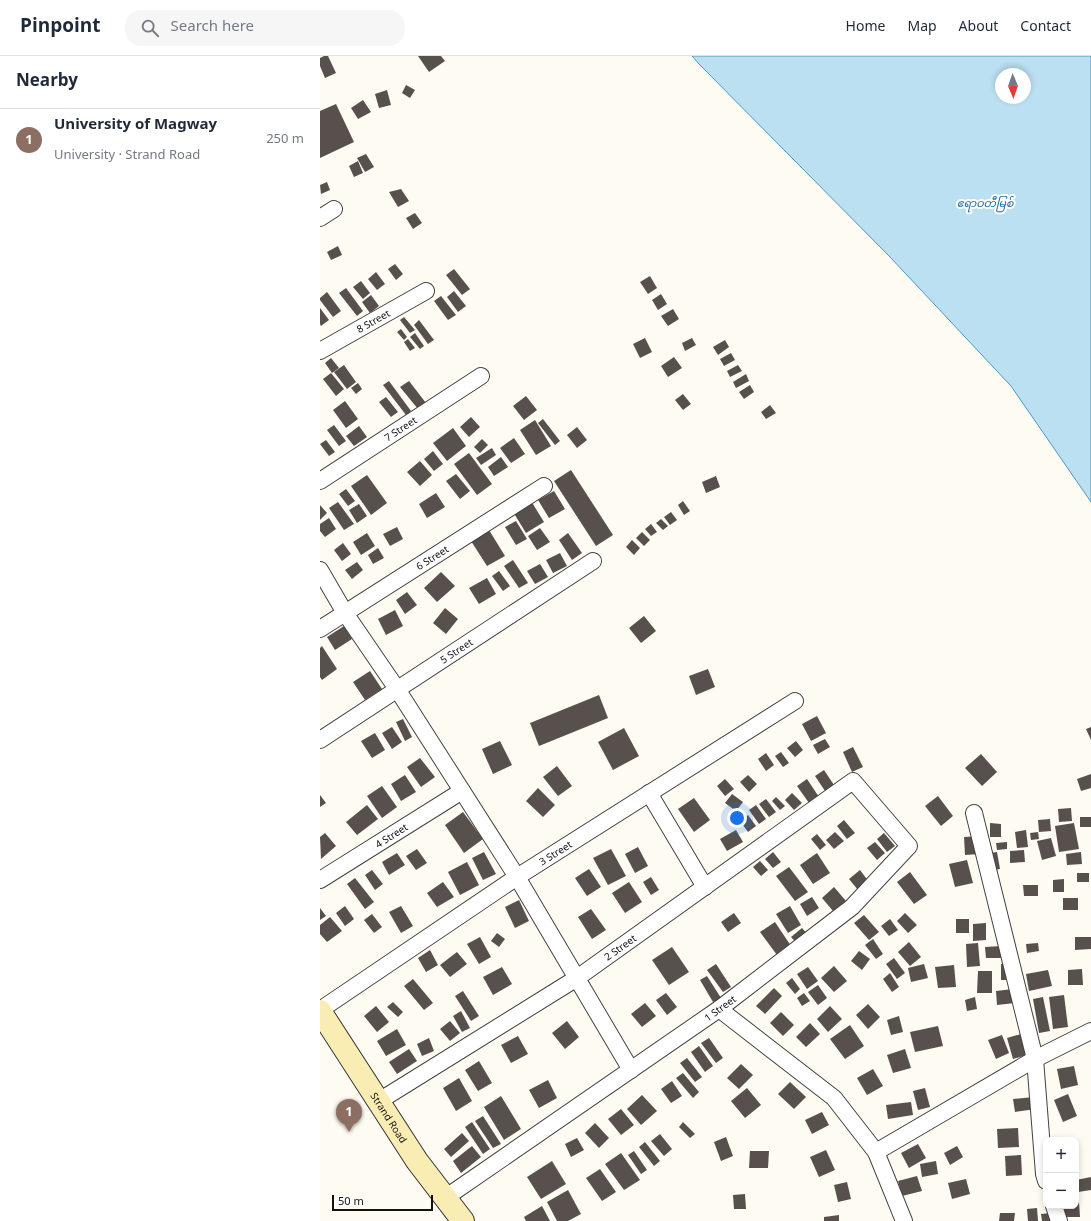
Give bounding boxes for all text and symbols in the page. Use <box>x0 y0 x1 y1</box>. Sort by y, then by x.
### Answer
text: Pinpoint <box>20 7 101 48</box>
search box <box>125 10 405 46</box>
text: Search here <box>171 11 254 44</box>
text: Home <box>846 12 885 43</box>
text: Map <box>907 12 937 43</box>
text: About <box>959 12 998 43</box>
text: Contact <box>1020 12 1071 43</box>
icon: search <box>139 17 161 39</box>
text: Nearby <box>16 63 78 101</box>
north arrow <box>995 68 1031 104</box>
text: University of Magway <box>54 109 217 142</box>
text: 250 m <box>266 126 304 154</box>
text: 1 <box>25 127 33 155</box>
text: University · Strand Road <box>54 142 200 170</box>
water label: ဧရာဝတီမြစ် <box>957 192 1014 216</box>
street label: 8 Street <box>353 304 396 341</box>
street label: 7 Street <box>380 411 423 449</box>
street label: 6 Street <box>412 540 455 578</box>
street label: 5 Street <box>436 633 479 671</box>
your location <box>727 808 747 828</box>
street label: 4 Street <box>371 818 414 856</box>
street label: 3 Street <box>535 835 578 873</box>
street label: 2 Street <box>600 929 643 968</box>
street label: 1 Street <box>700 990 743 1029</box>
street label: Strand Road <box>362 1089 412 1149</box>
pin: 1 <box>336 1099 362 1132</box>
map controls <box>1043 1137 1079 1209</box>
button: + <box>1043 1137 1079 1173</box>
button: − <box>1043 1173 1079 1209</box>
text: 50 m <box>338 1190 364 1214</box>
scale bar <box>332 1193 433 1212</box>

